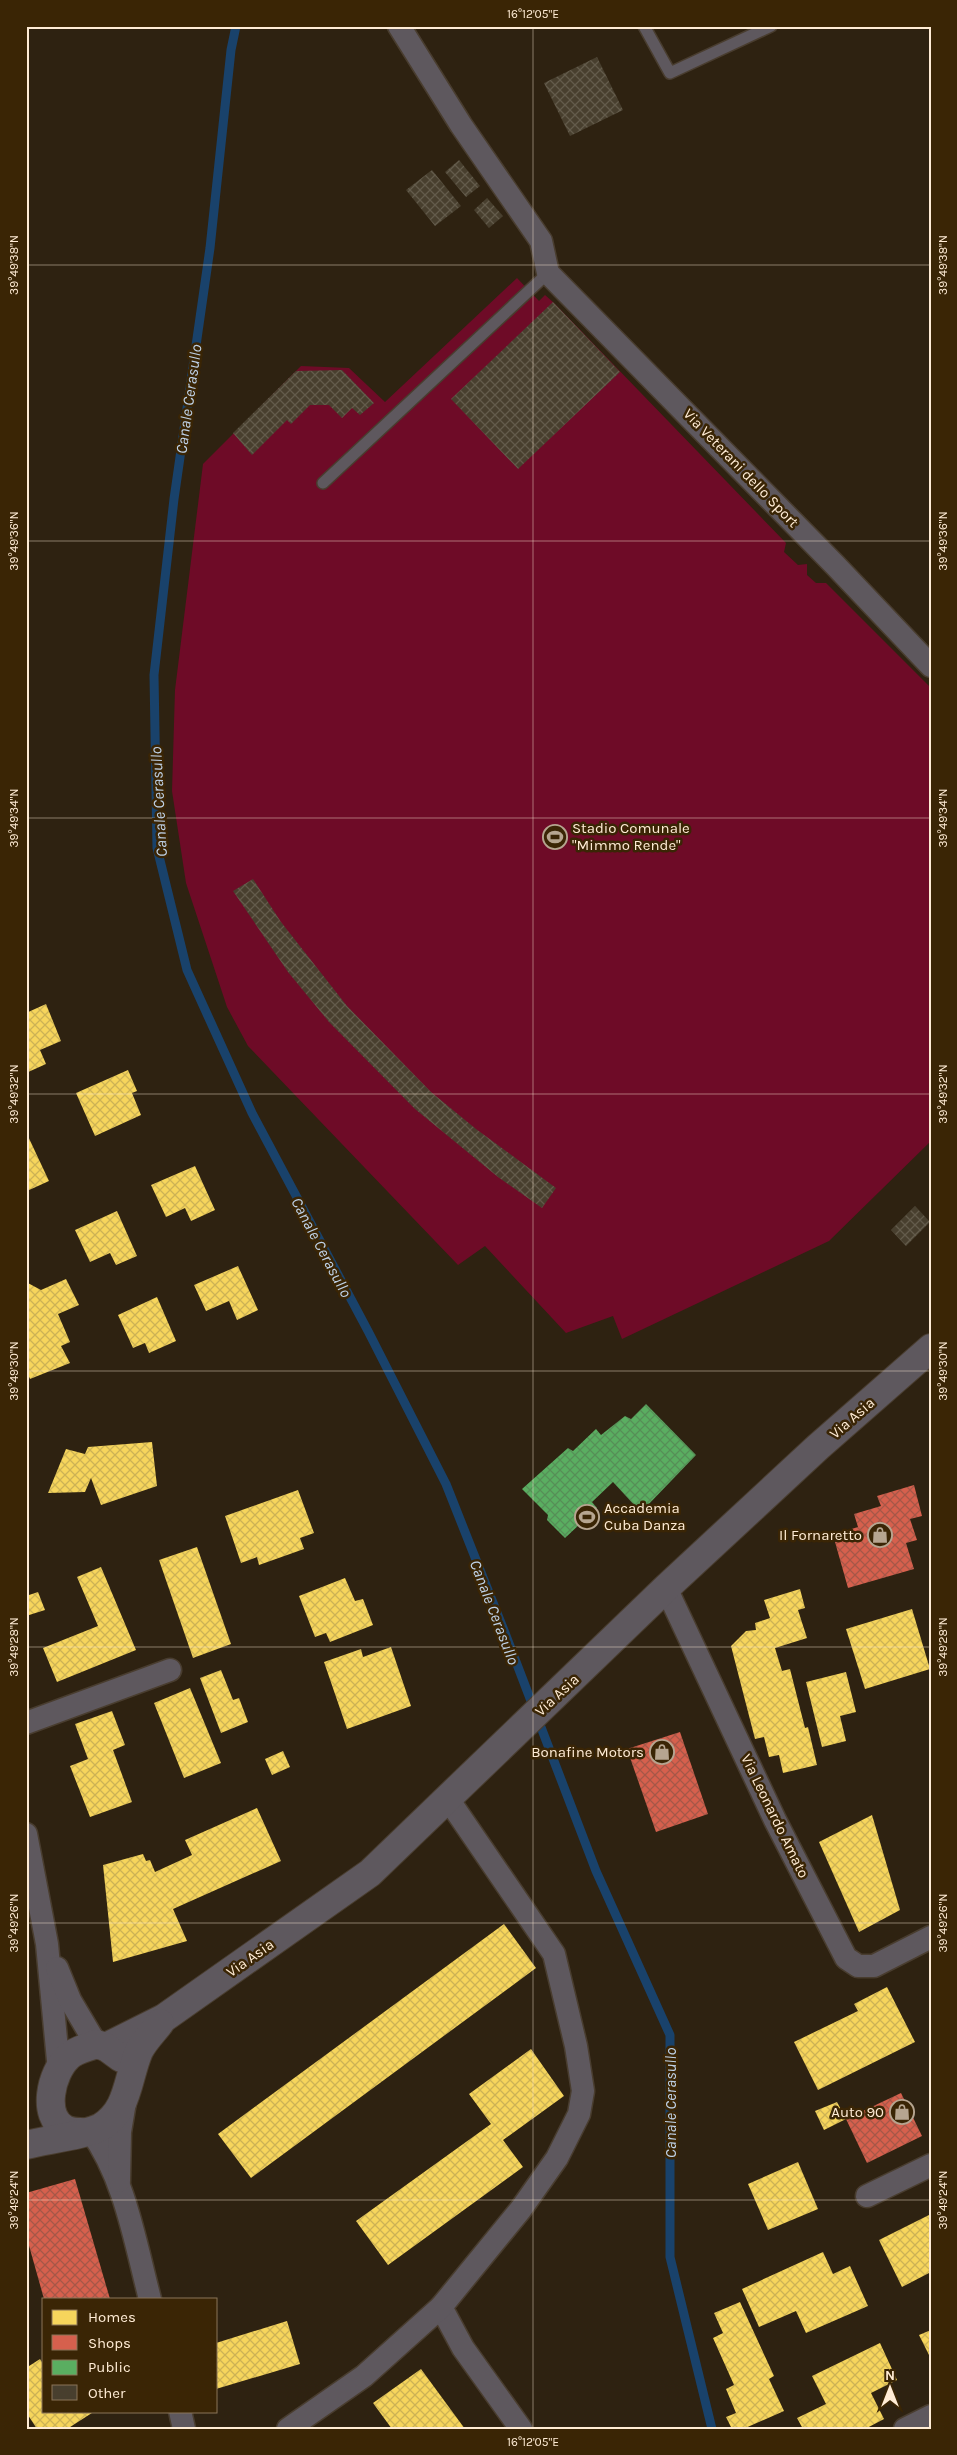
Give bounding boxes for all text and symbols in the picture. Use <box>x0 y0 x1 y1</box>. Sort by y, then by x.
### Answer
text: 16°12'05"E <box>507 7 559 21</box>
text: 39°49'38"N <box>7 235 21 295</box>
text: 39°49'38"N <box>936 235 950 295</box>
water label: Canale Cerasullo <box>171 343 206 455</box>
street label: Via Veterani dello Sport <box>680 405 803 531</box>
text: 39°49'36"N <box>7 511 21 571</box>
text: 39°49'36"N <box>936 511 950 571</box>
water label: Canale Cerasullo <box>146 746 171 858</box>
text: 39°49'34"N <box>7 788 21 848</box>
text: 39°49'34"N <box>936 788 950 848</box>
place label: Stadio Comunale "Mimmo Rende" <box>572 819 690 854</box>
sports icon: Stadio Comunale "Mimmo Rende" <box>542 824 568 850</box>
text: 39°49'32"N <box>7 1064 21 1124</box>
text: 39°49'32"N <box>936 1064 950 1124</box>
water label: Canale Cerasullo <box>287 1194 356 1301</box>
text: 39°49'30"N <box>7 1341 21 1401</box>
text: 39°49'30"N <box>936 1341 950 1401</box>
street label: Via Asia <box>826 1394 878 1442</box>
place label: Accademia Cuba Danza <box>604 1499 686 1534</box>
sports icon: Accademia Cuba Danza <box>574 1504 600 1530</box>
shop icon: Il Fornaretto <box>867 1522 893 1548</box>
place label: Il Fornaretto <box>779 1526 862 1544</box>
water label: Canale Cerasullo <box>466 1557 523 1667</box>
text: 39°49'28"N <box>7 1617 21 1677</box>
text: 39°49'28"N <box>936 1617 950 1677</box>
street label: Via Asia <box>531 1670 583 1720</box>
shop icon: Bonafine Motors <box>649 1739 675 1765</box>
place label: Bonafine Motors <box>531 1743 644 1761</box>
street label: Via Leonardo Amato <box>737 1751 813 1881</box>
text: 39°49'26"N <box>7 1893 21 1953</box>
text: 39°49'26"N <box>936 1893 950 1953</box>
street label: Via Asia <box>223 1935 277 1981</box>
water label: Canale Cerasullo <box>661 2048 680 2158</box>
shop icon: Auto 90 <box>889 2099 915 2125</box>
place label: Auto 90 <box>831 2103 884 2121</box>
text: 39°49'24"N <box>7 2171 21 2229</box>
text: 39°49'24"N <box>936 2171 950 2229</box>
legend <box>42 2298 218 2412</box>
text: Homes <box>88 2308 136 2326</box>
text: Shops <box>88 2334 131 2352</box>
text: Public <box>88 2358 131 2376</box>
north arrow <box>864 2362 914 2412</box>
text: N <box>885 2367 895 2384</box>
text: Other <box>88 2384 126 2402</box>
text: 16°12'05"E <box>507 2435 559 2449</box>

